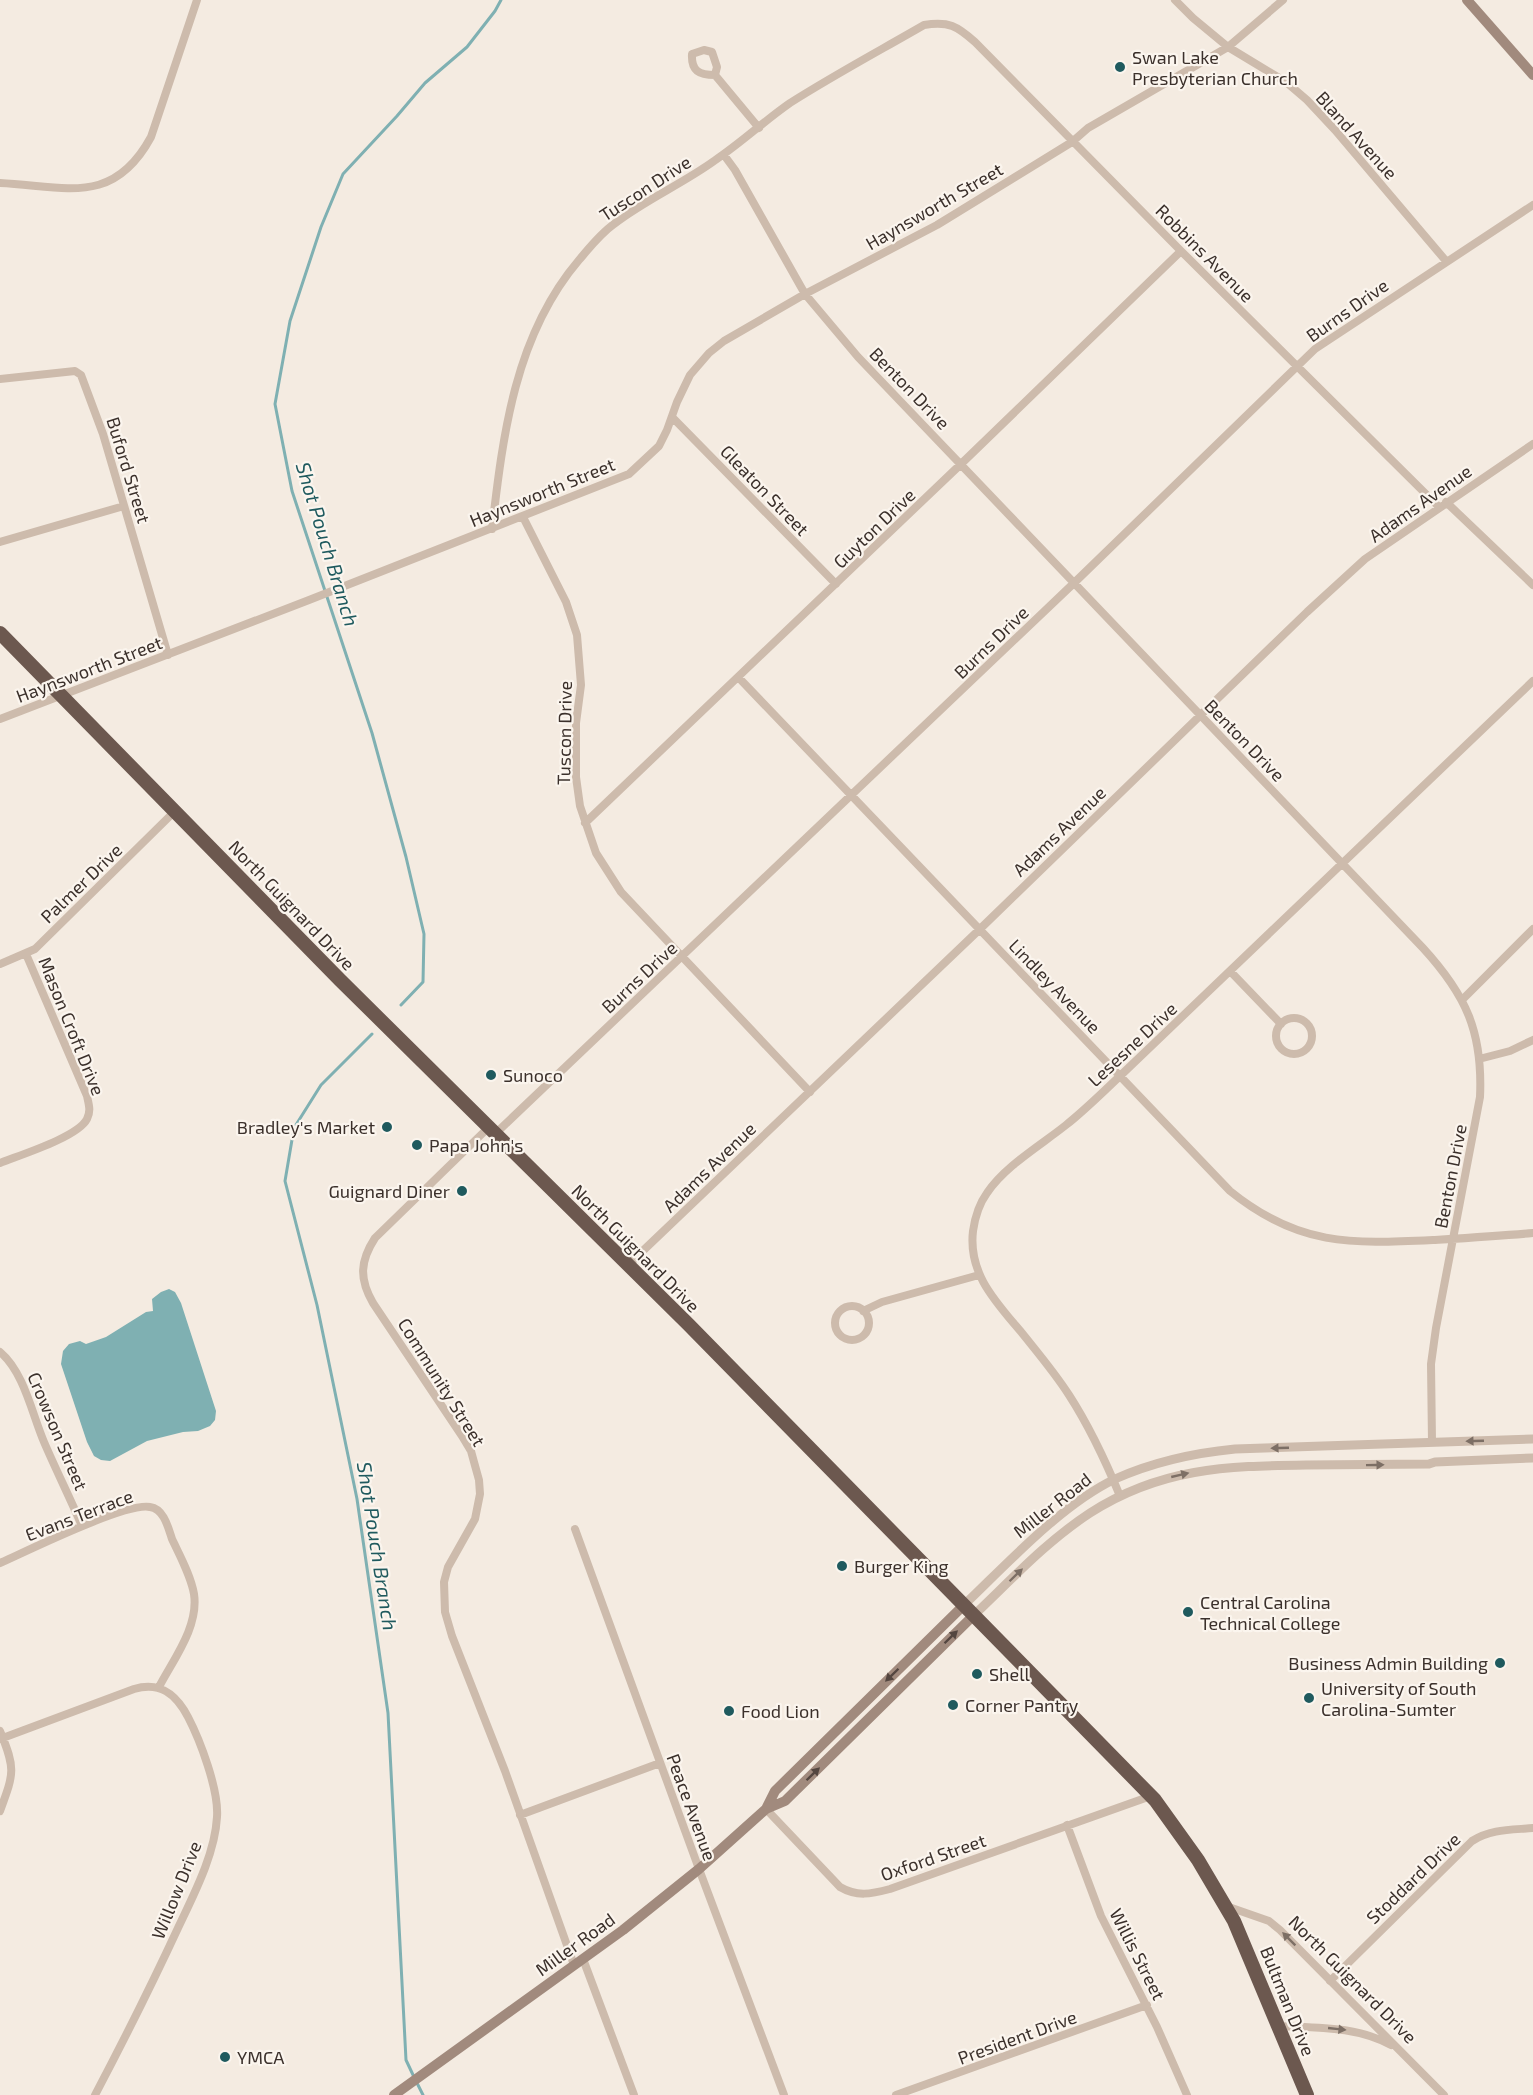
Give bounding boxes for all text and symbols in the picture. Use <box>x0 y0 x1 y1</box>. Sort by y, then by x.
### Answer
place label: Swan Lake Presbyterian Church <box>1132 46 1298 89</box>
marker: Swan Lake Presbyterian Church <box>1113 60 1127 74</box>
street label: Bland Avenue <box>1312 86 1402 184</box>
street label: Tuscon Drive <box>595 150 695 226</box>
street label: Haynsworth Street <box>862 158 1007 254</box>
street label: Robbins Avenue <box>1151 199 1259 307</box>
street label: Burns Drive <box>1302 274 1392 346</box>
street label: Benton Drive <box>865 342 955 434</box>
street label: Buford Street <box>102 414 156 526</box>
street label: Gleaton Street <box>716 440 814 540</box>
street label: Haynsworth Street <box>466 453 618 531</box>
water label: Shot Pouch Branch <box>292 459 364 629</box>
street label: Adams Avenue <box>1364 460 1476 546</box>
street label: Guyton Drive <box>828 483 920 573</box>
street label: Burns Drive <box>949 601 1033 683</box>
street label: Haynsworth Street <box>13 631 165 707</box>
street label: Tuscon Drive <box>552 681 576 785</box>
street label: Benton Drive <box>1200 694 1290 786</box>
street label: Adams Avenue <box>1008 781 1110 881</box>
street label: North Guignard Drive <box>224 836 360 974</box>
street label: Palmer Drive <box>36 839 126 927</box>
street label: Lindley Avenue <box>1005 934 1105 1038</box>
street label: Burns Drive <box>597 937 681 1017</box>
street label: Mason Croft Drive <box>34 954 110 1098</box>
street label: Lesesne Drive <box>1083 997 1181 1091</box>
place label: Sunoco <box>503 1064 563 1086</box>
marker: Sunoco <box>484 1068 498 1082</box>
place label: Bradley's Market <box>237 1116 375 1138</box>
street label: Adams Avenue <box>658 1117 760 1217</box>
marker: Bradley's Market <box>380 1120 394 1134</box>
street label: Benton Drive <box>1429 1122 1471 1230</box>
place label: Papa John's <box>429 1134 523 1156</box>
marker: Papa John's <box>410 1138 424 1152</box>
street label: North Guignard Drive <box>567 1179 705 1317</box>
place label: Guignard Diner <box>328 1180 450 1202</box>
marker: Guignard Diner <box>455 1184 469 1198</box>
street label: Community Street <box>394 1314 490 1450</box>
street label: Crowson Street <box>23 1369 93 1493</box>
one-way arrow <box>1465 1436 1484 1445</box>
one-way arrow <box>1270 1443 1289 1452</box>
water label: Shot Pouch Branch <box>353 1460 403 1632</box>
one-way arrow <box>1365 1460 1384 1469</box>
street label: Miller Road <box>1009 1468 1095 1542</box>
one-way arrow <box>1171 1469 1190 1479</box>
street label: Evans Terrace <box>22 1484 136 1546</box>
place label: Burger King <box>854 1555 949 1577</box>
marker: Burger King <box>835 1559 849 1573</box>
one-way arrow <box>1009 1568 1024 1582</box>
place label: Central Carolina Technical College <box>1200 1591 1340 1634</box>
marker: Central Carolina Technical College <box>1181 1605 1195 1619</box>
one-way arrow <box>944 1631 958 1645</box>
place label: Business Admin Building <box>1288 1652 1488 1674</box>
marker: Business Admin Building <box>1493 1656 1507 1670</box>
place label: Shell <box>989 1663 1031 1685</box>
marker: Shell <box>970 1667 984 1681</box>
one-way arrow <box>885 1668 900 1682</box>
place label: University of South Carolina-Sumter <box>1321 1677 1476 1720</box>
marker: University of South Carolina-Sumter <box>1302 1691 1316 1705</box>
place label: Corner Pantry <box>965 1694 1079 1716</box>
marker: Corner Pantry <box>946 1698 960 1712</box>
place label: Food Lion <box>741 1700 820 1722</box>
marker: Food Lion <box>722 1704 736 1718</box>
street label: Peace Avenue <box>662 1750 722 1864</box>
one-way arrow <box>805 1768 819 1782</box>
street label: Stoddard Drive <box>1362 1828 1464 1928</box>
street label: Oxford Street <box>877 1829 989 1885</box>
street label: Willow Drive <box>146 1838 206 1942</box>
street label: Willis Street <box>1106 1905 1171 2004</box>
street label: Miller Road <box>531 1908 619 1980</box>
street label: North Guignard Drive <box>1284 1910 1422 2048</box>
one-way arrow <box>1283 1932 1297 1946</box>
street label: Bultman Drive <box>1256 1943 1320 2059</box>
street label: President Drive <box>955 2005 1079 2069</box>
one-way arrow <box>1327 2024 1346 2034</box>
place label: YMCA <box>237 2046 285 2068</box>
marker: YMCA <box>218 2050 232 2064</box>

